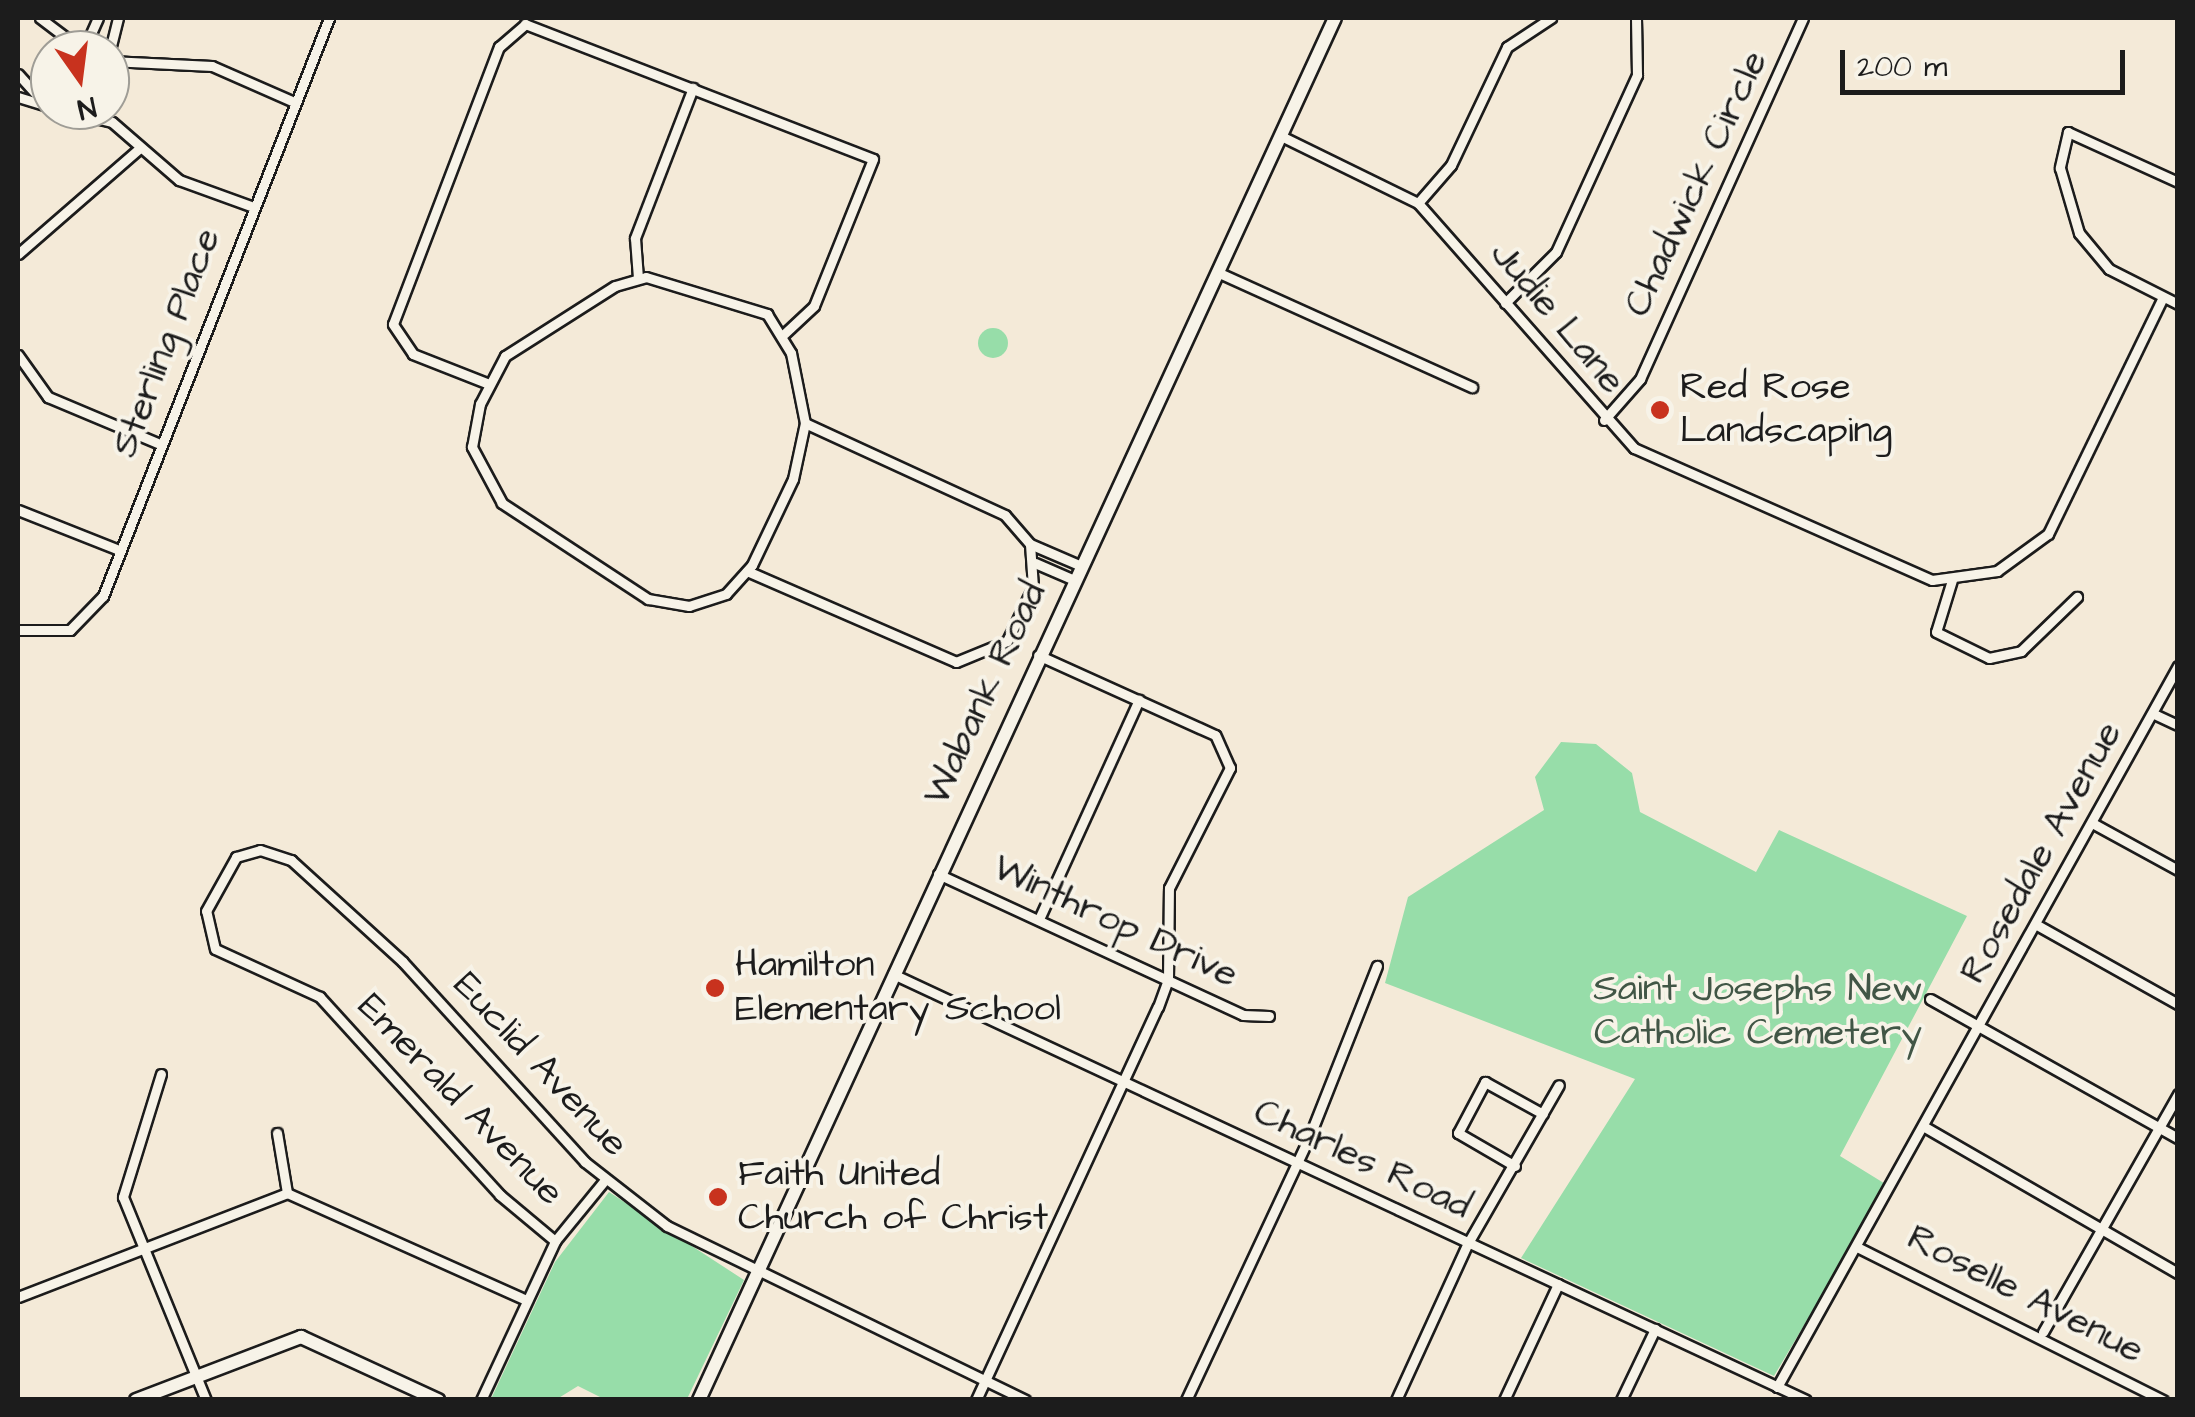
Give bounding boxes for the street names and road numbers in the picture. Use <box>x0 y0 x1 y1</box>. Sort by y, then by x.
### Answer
street label: Chadwick Circle <box>1616 44 1778 324</box>
street label: Sterling Place <box>103 222 231 464</box>
street label: Judie Lane <box>1480 232 1634 404</box>
street label: Wabank Road <box>914 575 1058 813</box>
street label: Rosedale Avenue <box>1951 714 2133 992</box>
street label: Winthrop Drive <box>985 845 1245 999</box>
street label: Euclid Avenue <box>443 963 637 1167</box>
street label: Emerald Avenue <box>347 985 573 1215</box>
street label: Charles Road <box>1246 1090 1478 1230</box>
street label: Roselle Avenue <box>1899 1216 2151 1374</box>

